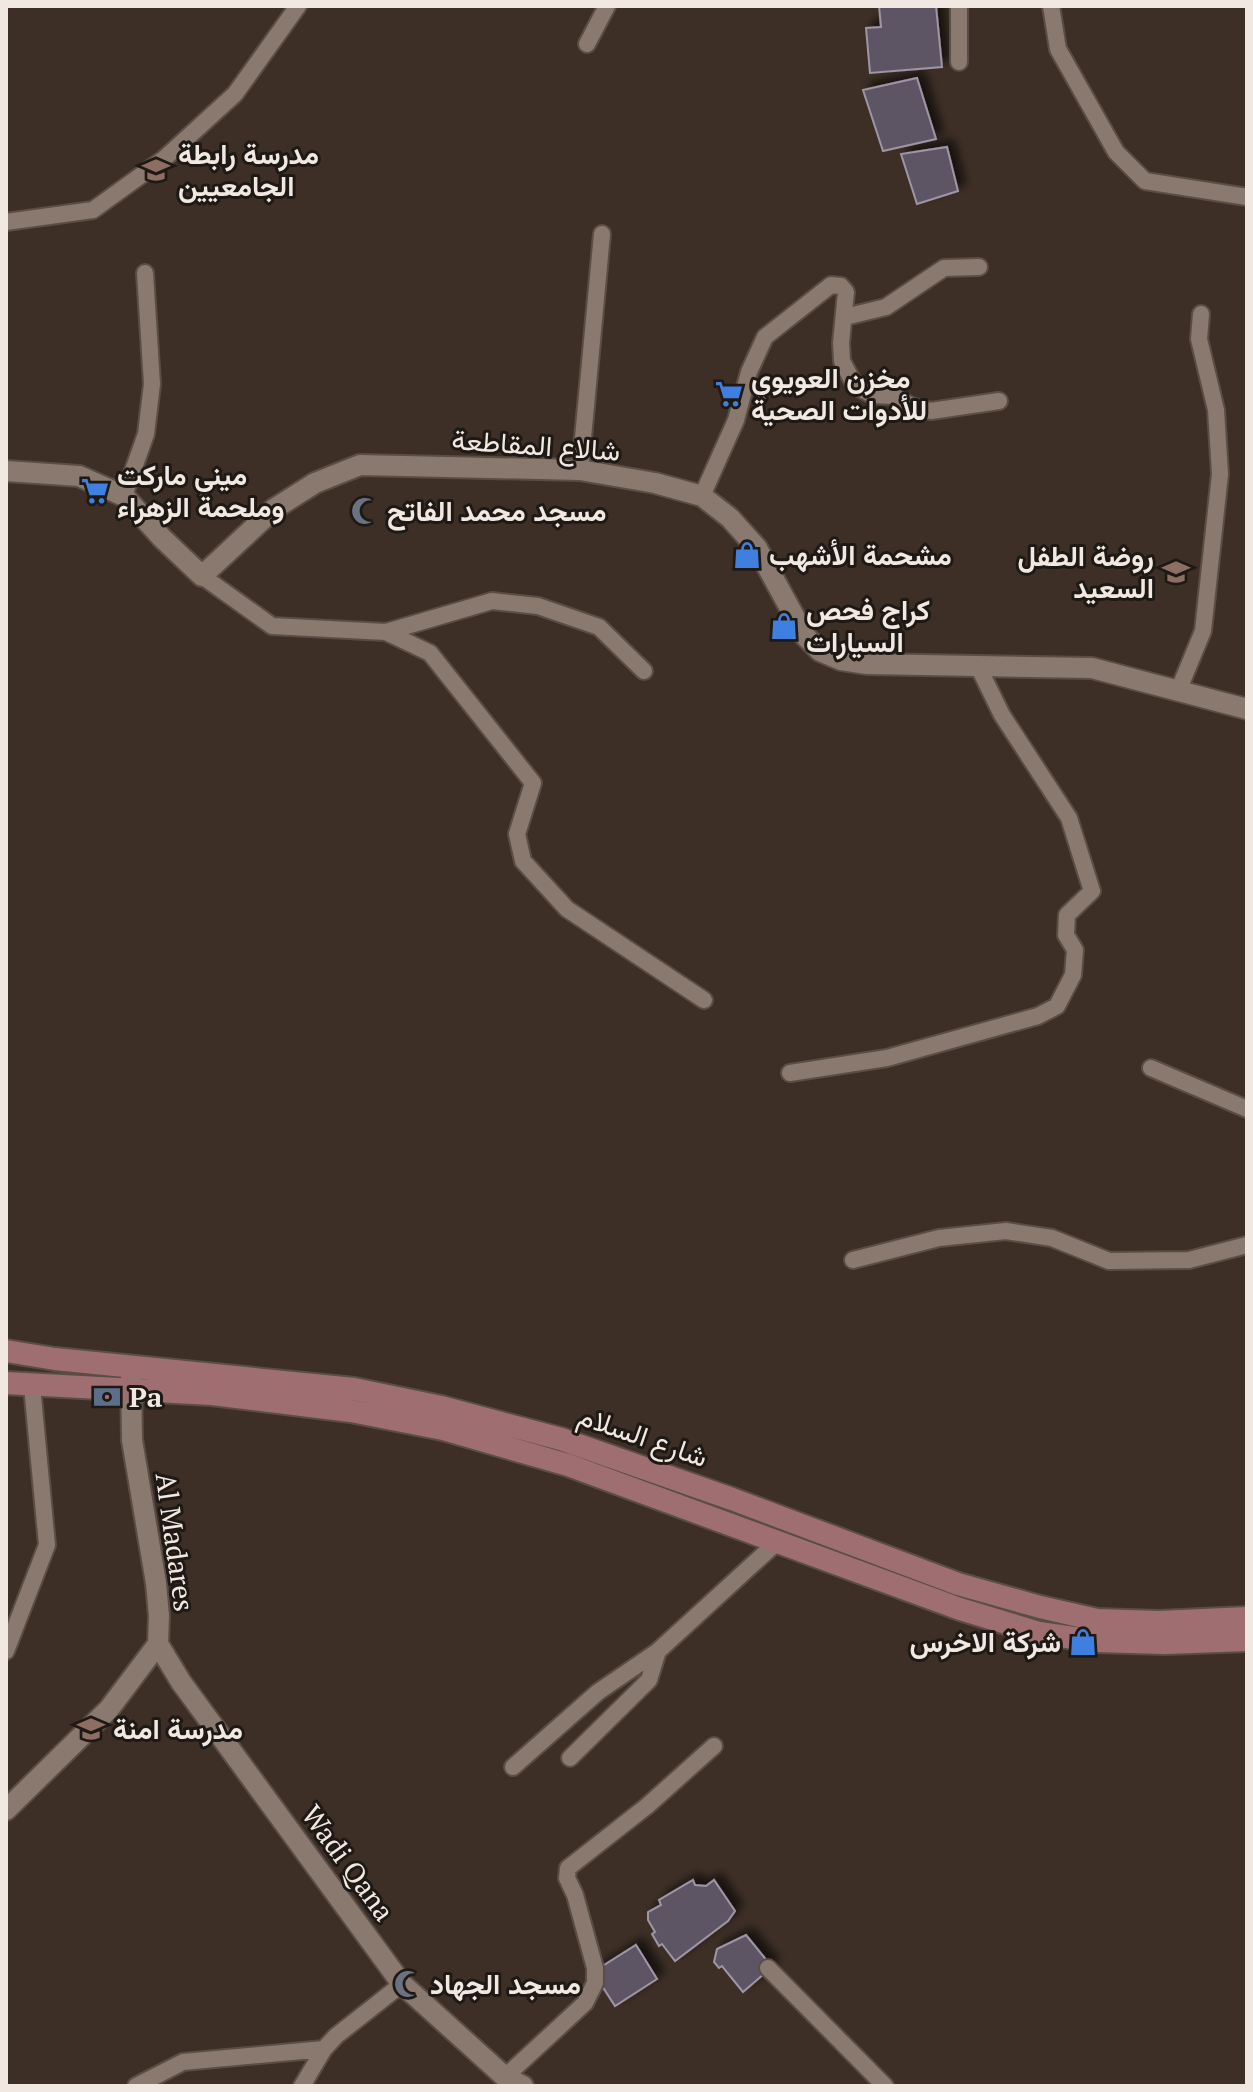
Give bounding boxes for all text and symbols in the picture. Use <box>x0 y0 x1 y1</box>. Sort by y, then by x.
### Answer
place label: مدرسة رابطة الجامعيين <box>178 135 319 204</box>
school or university icon: مدرسة رابطة الجامعيين <box>141 155 171 185</box>
place label: مخزن العويوي للأدوات الصحية <box>751 359 927 428</box>
supermarket icon: مخزن العويوي للأدوات الصحية <box>714 379 744 409</box>
street label: شالاع المقاطعة <box>450 420 622 470</box>
place label: ميني ماركت وملحمة الزهراء <box>117 456 285 525</box>
supermarket icon: ميني ماركت وملحمة الزهراء <box>80 476 110 506</box>
place label: مسجد محمد الفاتح <box>387 492 606 531</box>
mosque icon: مسجد محمد الفاتح <box>350 496 380 526</box>
place label: مشحمة الأشهب <box>769 536 952 573</box>
place label: روضة الطفل السعيد <box>1018 537 1154 606</box>
shop icon: مشحمة الأشهب <box>732 540 762 570</box>
school or university icon: روضة الطفل السعيد <box>1161 557 1191 587</box>
place label: كراج فحص السيارات <box>806 591 930 660</box>
shop icon: كراج فحص السيارات <box>769 611 799 641</box>
place label: Pa <box>129 1378 163 1415</box>
bank icon: Pa <box>92 1382 122 1412</box>
street label: شارع السلام <box>573 1396 713 1476</box>
street label: Al Madares <box>147 1470 204 1614</box>
place label: شركة الاخرس <box>910 1623 1061 1660</box>
shop icon: شركة الاخرس <box>1068 1627 1098 1657</box>
place label: مدرسة امنة <box>113 1710 243 1747</box>
school or university icon: مدرسة امنة <box>76 1714 106 1744</box>
street label: Wadi Qana <box>294 1797 403 1928</box>
place label: مسجد الجهاد <box>430 1965 581 2002</box>
mosque icon: مسجد الجهاد <box>393 1969 423 1999</box>

